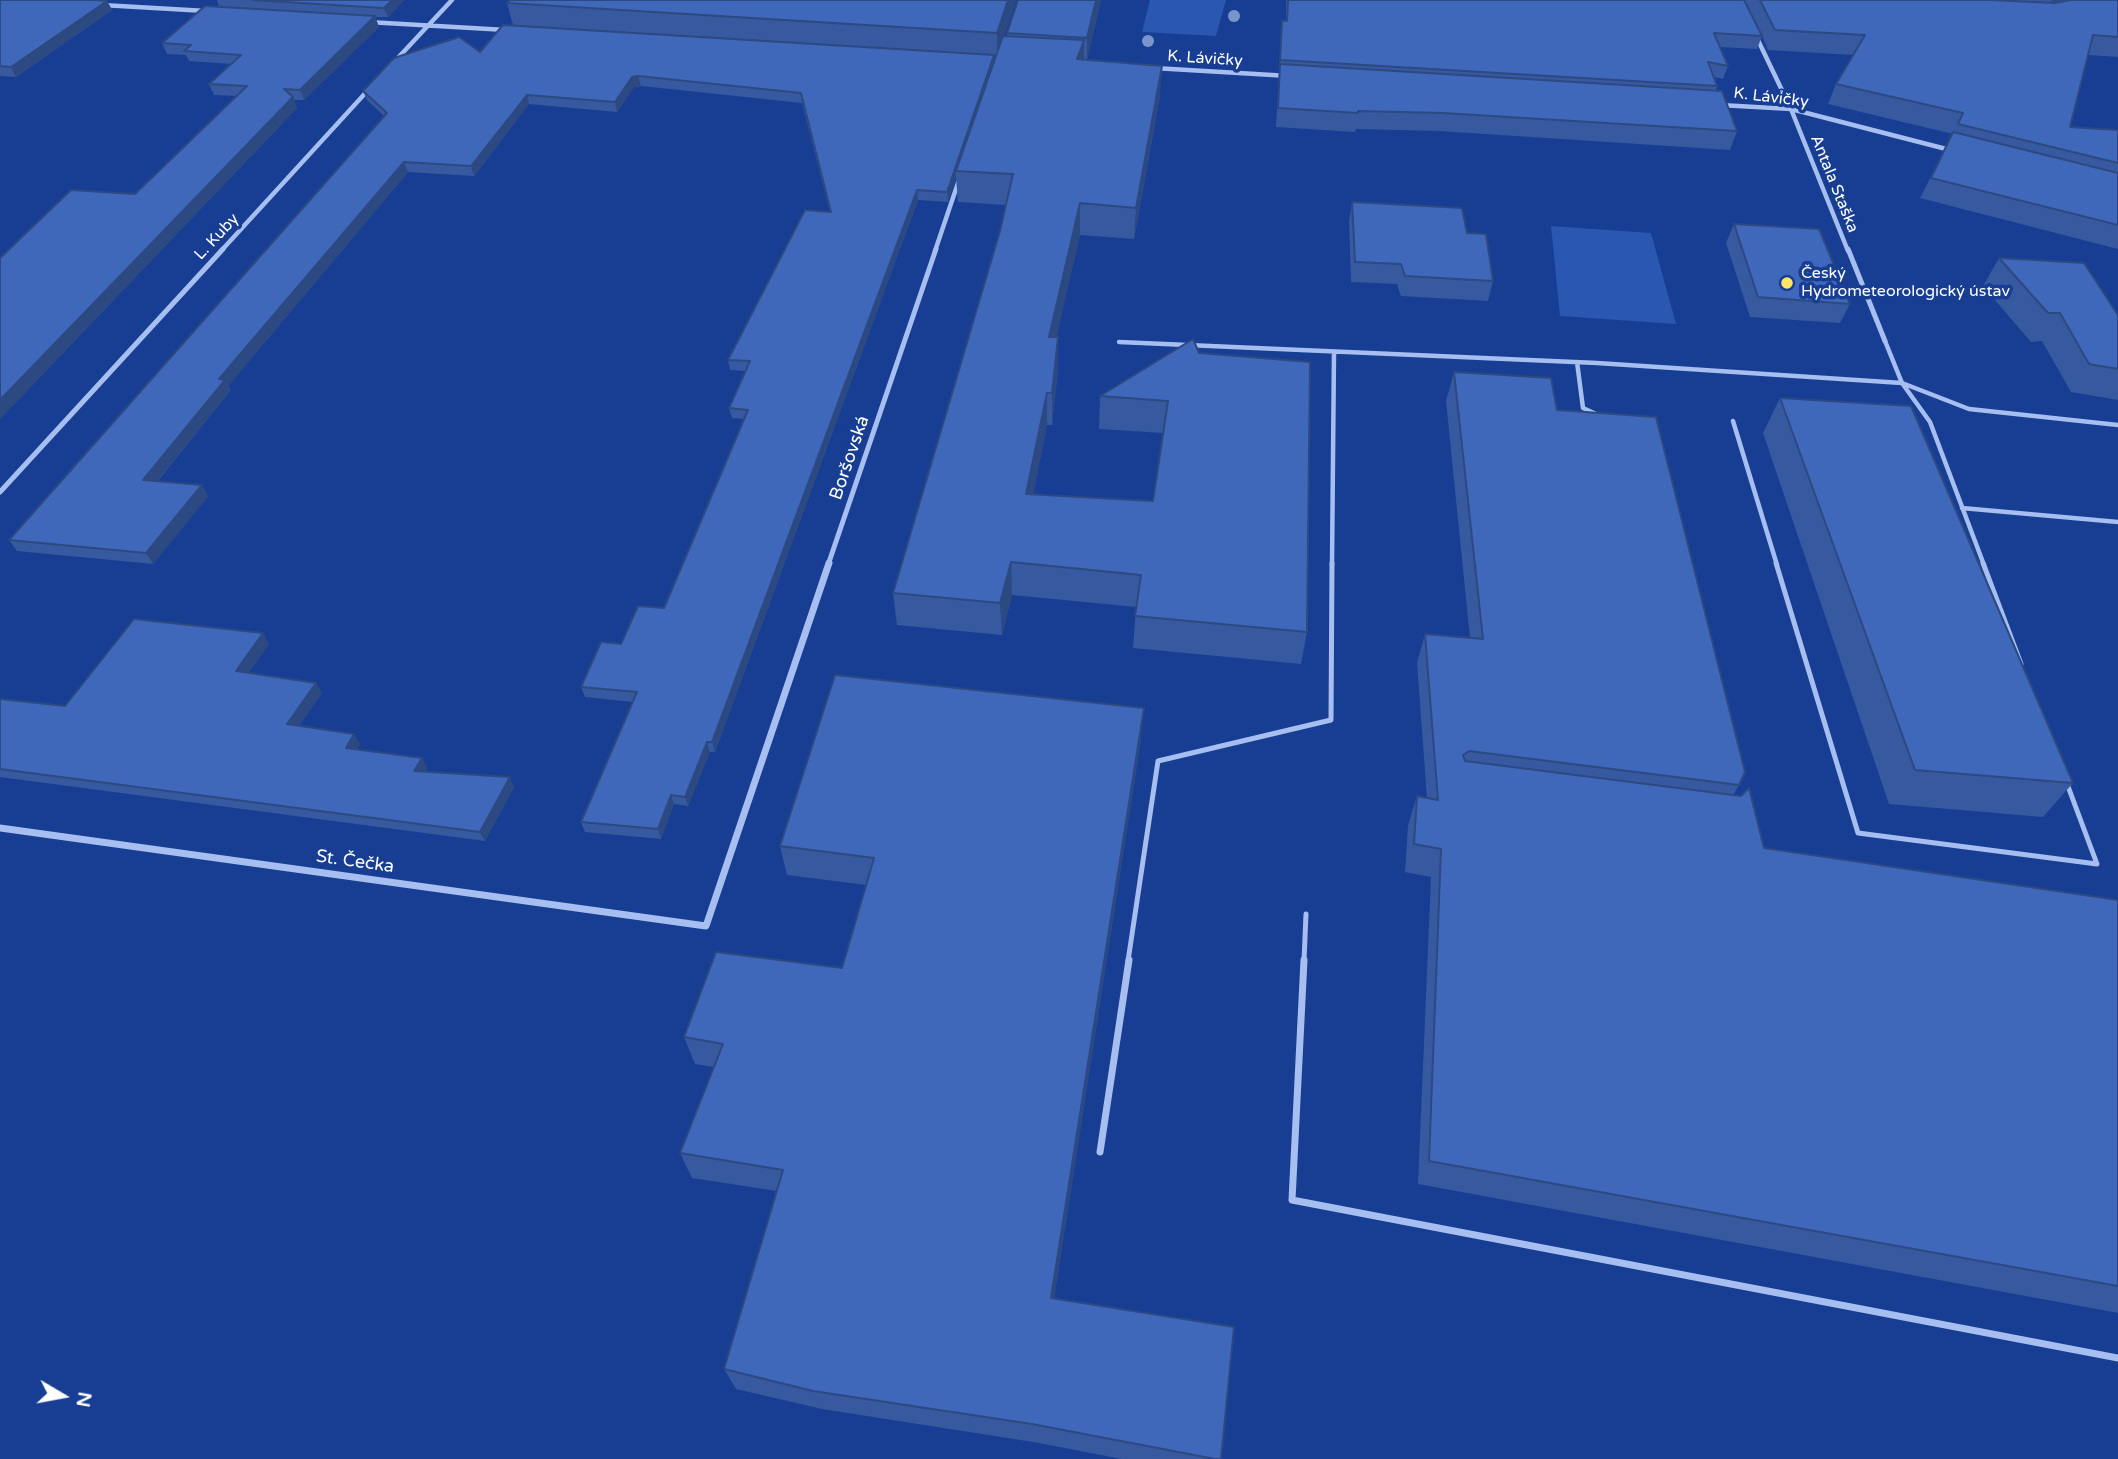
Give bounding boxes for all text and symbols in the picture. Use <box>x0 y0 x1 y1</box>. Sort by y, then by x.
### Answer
street label: K. Lávičky <box>1167 47 1243 71</box>
street label: K. Lávičky <box>1732 84 1810 112</box>
street label: Antala Staška <box>1806 132 1862 236</box>
street label: L. Kuby <box>191 210 243 264</box>
place label: Český Hydrometeorologický ústav <box>1801 264 2010 302</box>
marker: Český Hydrometeorologický ústav <box>1779 275 1795 291</box>
street label: Boršovská <box>826 413 874 503</box>
street label: St. Čečka <box>315 846 395 878</box>
north arrow <box>28 1361 98 1431</box>
text: N <box>72 1390 96 1409</box>

